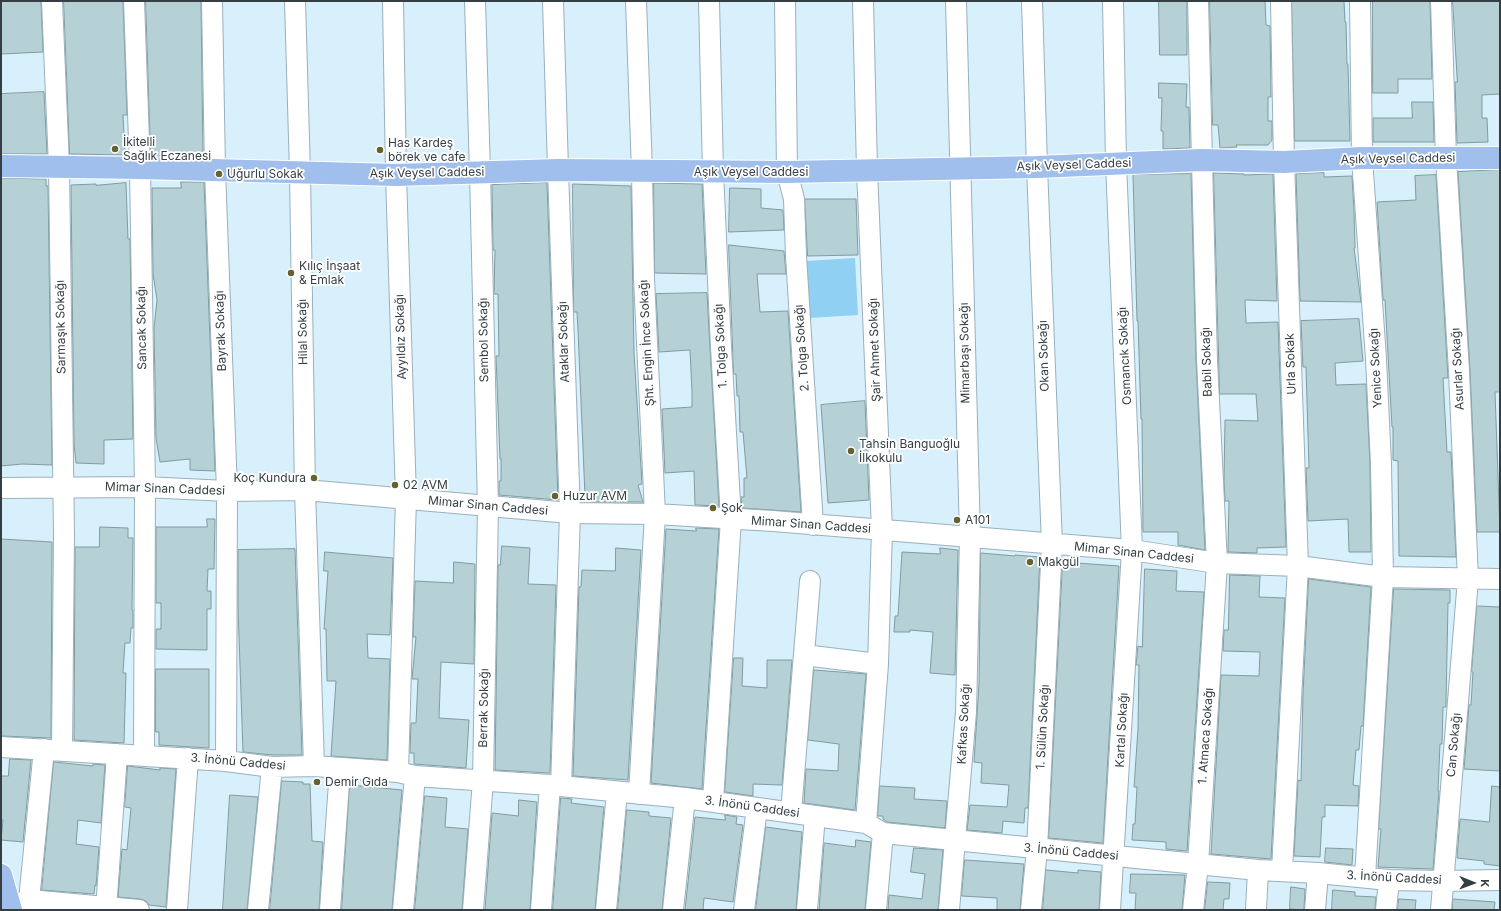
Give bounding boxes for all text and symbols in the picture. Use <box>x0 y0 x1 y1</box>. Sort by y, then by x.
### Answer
place label: İkitelli Sağlık Eczanesi <box>123 135 211 163</box>
place label: Has Kardeş börek ve cafe <box>388 136 465 164</box>
marker: İkitelli Sağlık Eczanesi <box>110 144 120 154</box>
marker: Has Kardeş börek ve cafe <box>375 145 385 155</box>
street label: Aşık Veysel Caddesi <box>1341 151 1455 167</box>
street label: Aşık Veysel Caddesi <box>1016 156 1132 174</box>
street label: Aşık Veysel Caddesi <box>370 165 484 181</box>
street label: Aşık Veysel Caddesi <box>694 165 808 179</box>
place label: Uğurlu Sokak <box>227 167 303 181</box>
marker: Uğurlu Sokak <box>214 169 224 179</box>
place label: Kılıç İnşaat & Emlak <box>299 259 360 287</box>
marker: Kılıç İnşaat & Emlak <box>286 268 296 278</box>
street label: Şht. Engin İnce Sokağı <box>636 279 658 407</box>
street label: Sarmaşık Sokağı <box>53 280 69 374</box>
street label: Sancak Sokağı <box>134 286 150 370</box>
street label: Bayrak Sokağı <box>212 290 230 372</box>
street label: Ayyıldız Sokağı <box>392 294 410 380</box>
street label: Sembol Sokağı <box>476 298 492 382</box>
street label: Şair Ahmet Sokağı <box>866 298 884 402</box>
street label: Hilal Sokağı <box>295 299 311 365</box>
street label: Ataklar Sokağı <box>555 301 573 383</box>
street label: Mimarbaşı Sokağı <box>957 302 973 404</box>
street label: 1. Tolga Sokağı <box>712 303 730 389</box>
street label: 2. Tolga Sokağı <box>792 304 812 392</box>
street label: Osmancık Sokağı <box>1115 307 1135 405</box>
street label: Okan Sokağı <box>1036 320 1052 392</box>
street label: Babil Sokağı <box>1199 327 1215 397</box>
street label: Asurlar Sokağı <box>1449 327 1467 411</box>
street label: Yenice Sokağı <box>1367 328 1385 408</box>
street label: Urla Sokak <box>1283 333 1299 395</box>
place label: Tahsin Banguoğlu İlkokulu <box>859 437 960 465</box>
marker: Tahsin Banguoğlu İlkokulu <box>846 446 856 456</box>
place label: Koç Kundura <box>233 471 306 485</box>
marker: Koç Kundura <box>309 473 319 483</box>
place label: 02 AVM <box>403 478 448 492</box>
street label: Mimar Sinan Caddesi <box>105 480 225 498</box>
marker: 02 AVM <box>390 480 400 490</box>
place label: Huzur AVM <box>563 489 627 503</box>
marker: Huzur AVM <box>550 491 560 501</box>
street label: Mimar Sinan Caddesi <box>427 494 549 518</box>
place label: Şok <box>721 501 742 515</box>
marker: Şok <box>708 503 718 513</box>
place label: A101 <box>965 513 990 527</box>
street label: Mimar Sinan Caddesi <box>751 514 871 536</box>
marker: A101 <box>952 515 962 525</box>
street label: Mimar Sinan Caddesi <box>1073 540 1195 566</box>
place label: Makgül <box>1038 555 1079 569</box>
marker: Makgül <box>1025 557 1035 567</box>
street label: Berrak Sokağı <box>476 668 492 748</box>
street label: Kafkas Sokağı <box>955 683 973 765</box>
street label: 1. Sülün Sokağı <box>1034 684 1052 770</box>
street label: 1. Atmaca Sokağı <box>1195 687 1217 785</box>
street label: Kartal Sokağı <box>1113 692 1131 768</box>
street label: Can Sokağı <box>1444 712 1464 778</box>
street label: 3. İnönü Caddesi <box>190 751 286 773</box>
place label: Demir Gıda <box>325 775 388 789</box>
marker: Demir Gıda <box>312 777 322 787</box>
street label: 3. İnönü Caddesi <box>704 793 800 821</box>
street label: 3. İnönü Caddesi <box>1023 841 1119 863</box>
north arrow <box>1453 863 1493 903</box>
street label: 3. İnönü Caddesi <box>1346 868 1442 888</box>
text: K <box>1478 879 1492 887</box>

